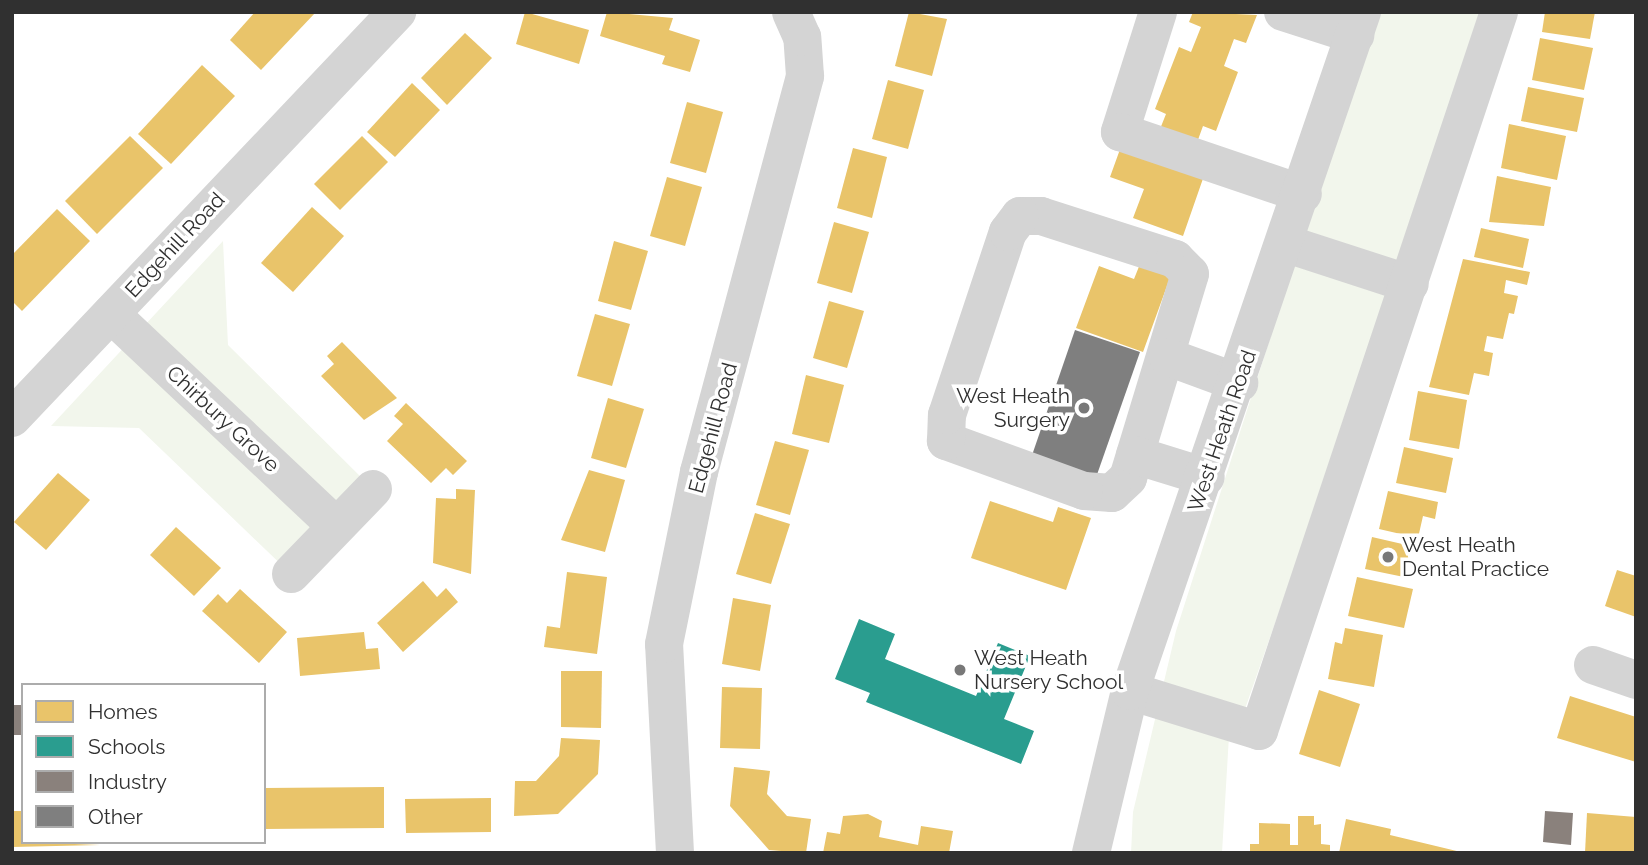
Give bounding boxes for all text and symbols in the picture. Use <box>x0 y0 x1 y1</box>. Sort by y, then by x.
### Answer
street label: Edgehill Road <box>120 187 230 303</box>
street label: West Heath Road <box>1183 347 1261 515</box>
street label: Chirbury Grove <box>161 360 285 478</box>
street label: Edgehill Road <box>683 360 743 496</box>
place label: West Heath Surgery <box>956 383 1070 433</box>
marker: West Heath Surgery <box>1076 400 1092 416</box>
place label: West Heath Dental Practice <box>1402 532 1550 582</box>
marker: West Heath Dental Practice <box>1380 549 1396 565</box>
place label: West Heath Nursery School <box>974 645 1124 695</box>
marker: West Heath Nursery School <box>952 662 968 678</box>
legend <box>21 683 266 844</box>
text: Homes <box>88 699 158 724</box>
text: Schools <box>88 734 165 759</box>
text: Industry <box>88 769 167 794</box>
text: Other <box>88 804 143 829</box>

